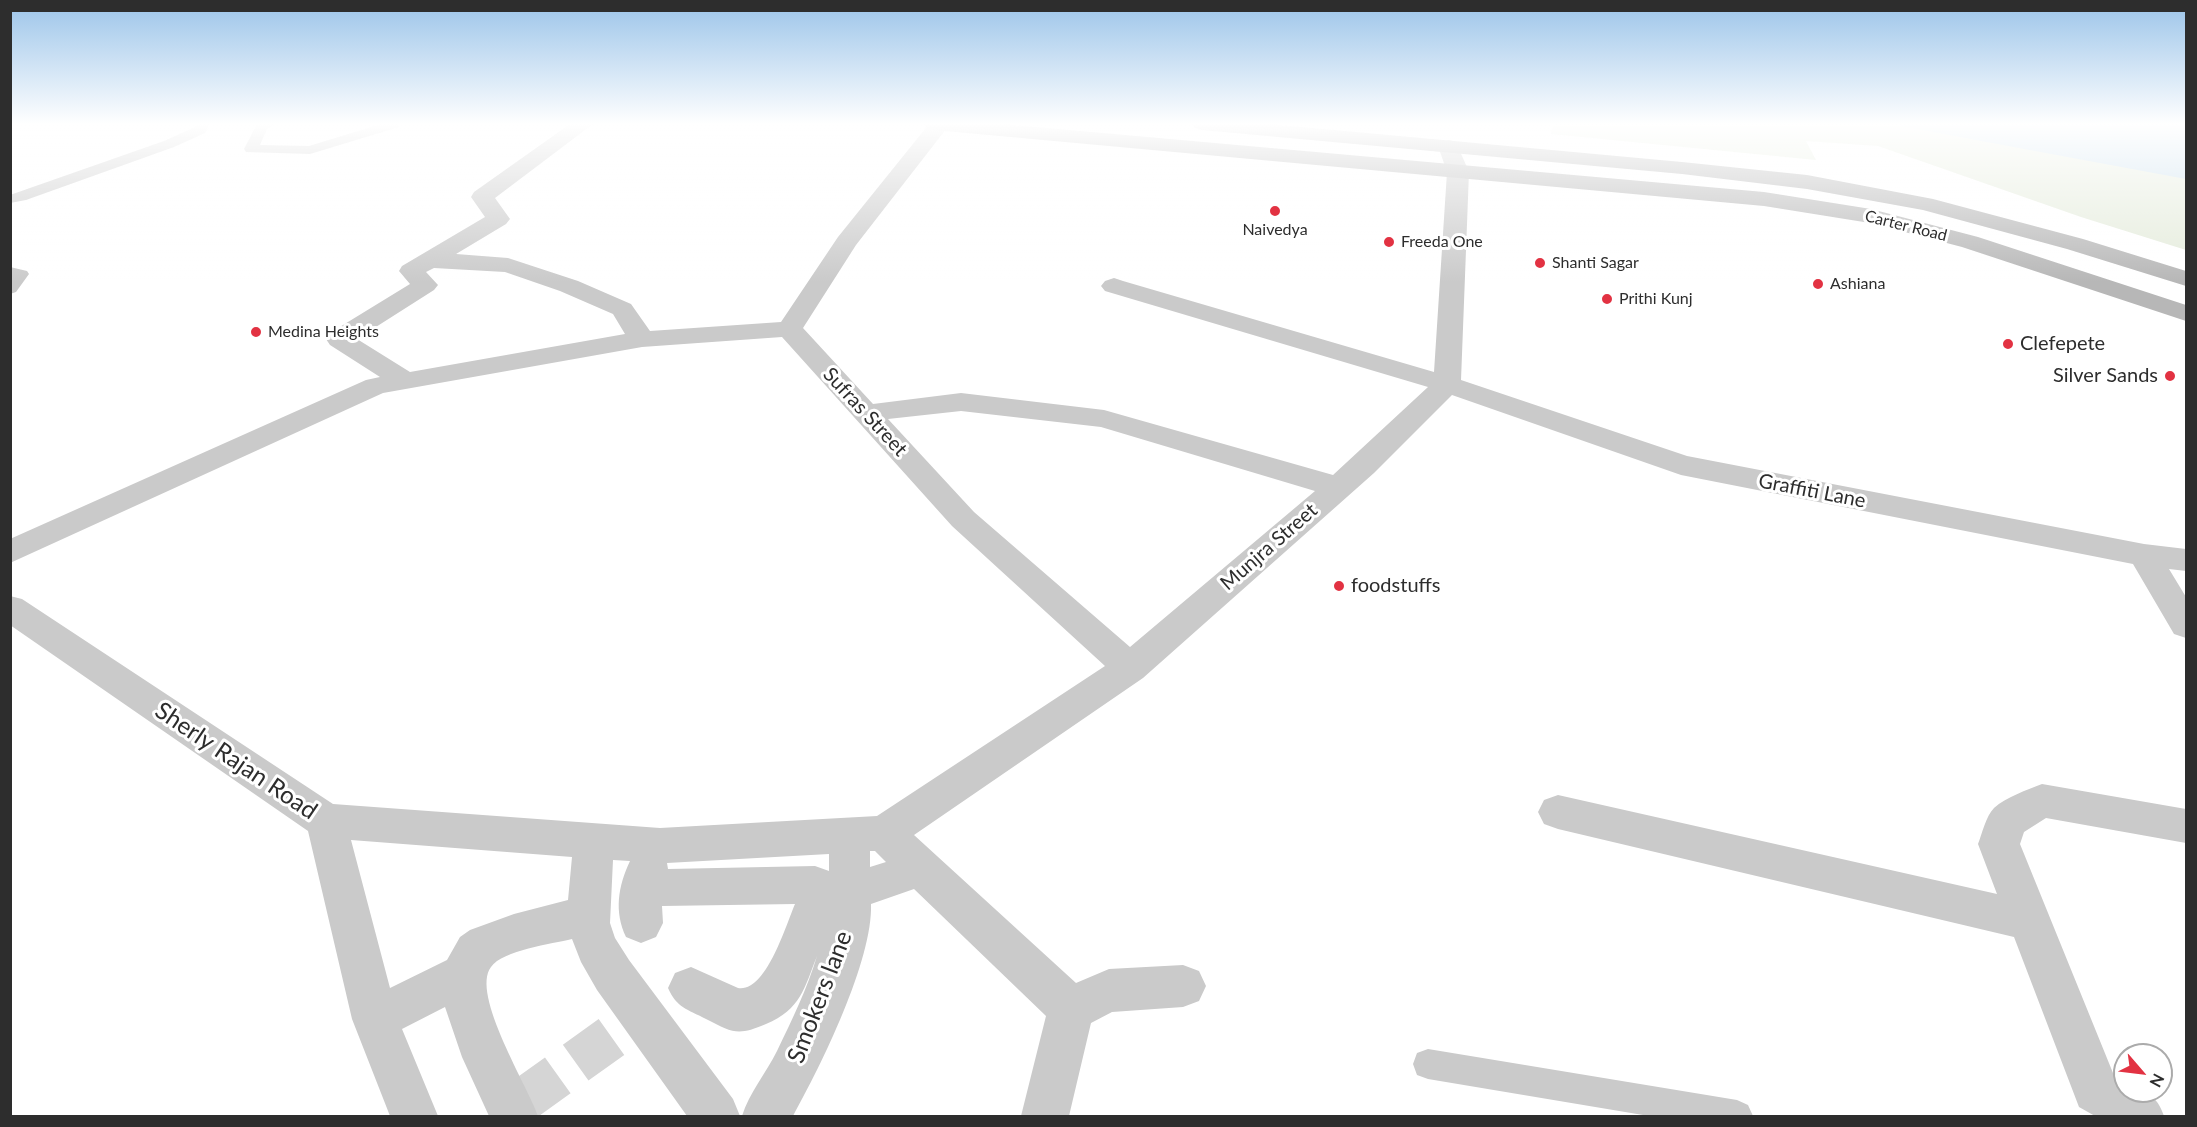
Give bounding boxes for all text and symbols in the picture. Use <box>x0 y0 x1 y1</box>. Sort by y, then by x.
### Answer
marker: Naivedya <box>1268 204 1282 218</box>
street label: Carter Road <box>1863 207 1949 245</box>
place label: Naivedya <box>1242 220 1308 240</box>
place label: Freeda One <box>1401 232 1483 252</box>
marker: Freeda One <box>1382 235 1396 249</box>
place label: Shanti Sagar <box>1552 253 1639 273</box>
marker: Shanti Sagar <box>1533 256 1547 270</box>
place label: Ashiana <box>1830 274 1885 294</box>
marker: Ashiana <box>1811 277 1825 291</box>
place label: Prithi Kunj <box>1619 289 1693 309</box>
marker: Prithi Kunj <box>1600 292 1614 306</box>
place label: Medina Heights <box>268 322 379 342</box>
marker: Medina Heights <box>249 325 263 339</box>
place label: Clefepete <box>2020 332 2105 356</box>
marker: Clefepete <box>2001 337 2015 351</box>
street label: Sufras Street <box>818 363 912 461</box>
place label: Silver Sands <box>2053 364 2158 388</box>
marker: Silver Sands <box>2163 369 2177 383</box>
street label: Graffiti Lane <box>1756 469 1868 513</box>
street label: Munjra Street <box>1216 498 1322 596</box>
place label: foodstuffs <box>1351 574 1441 598</box>
marker: foodstuffs <box>1332 579 1346 593</box>
street label: Sherly Rajan Road <box>150 696 322 826</box>
street label: Smokers lane <box>782 927 858 1067</box>
north arrow <box>2113 1043 2173 1103</box>
text: N <box>2146 1071 2169 1091</box>

